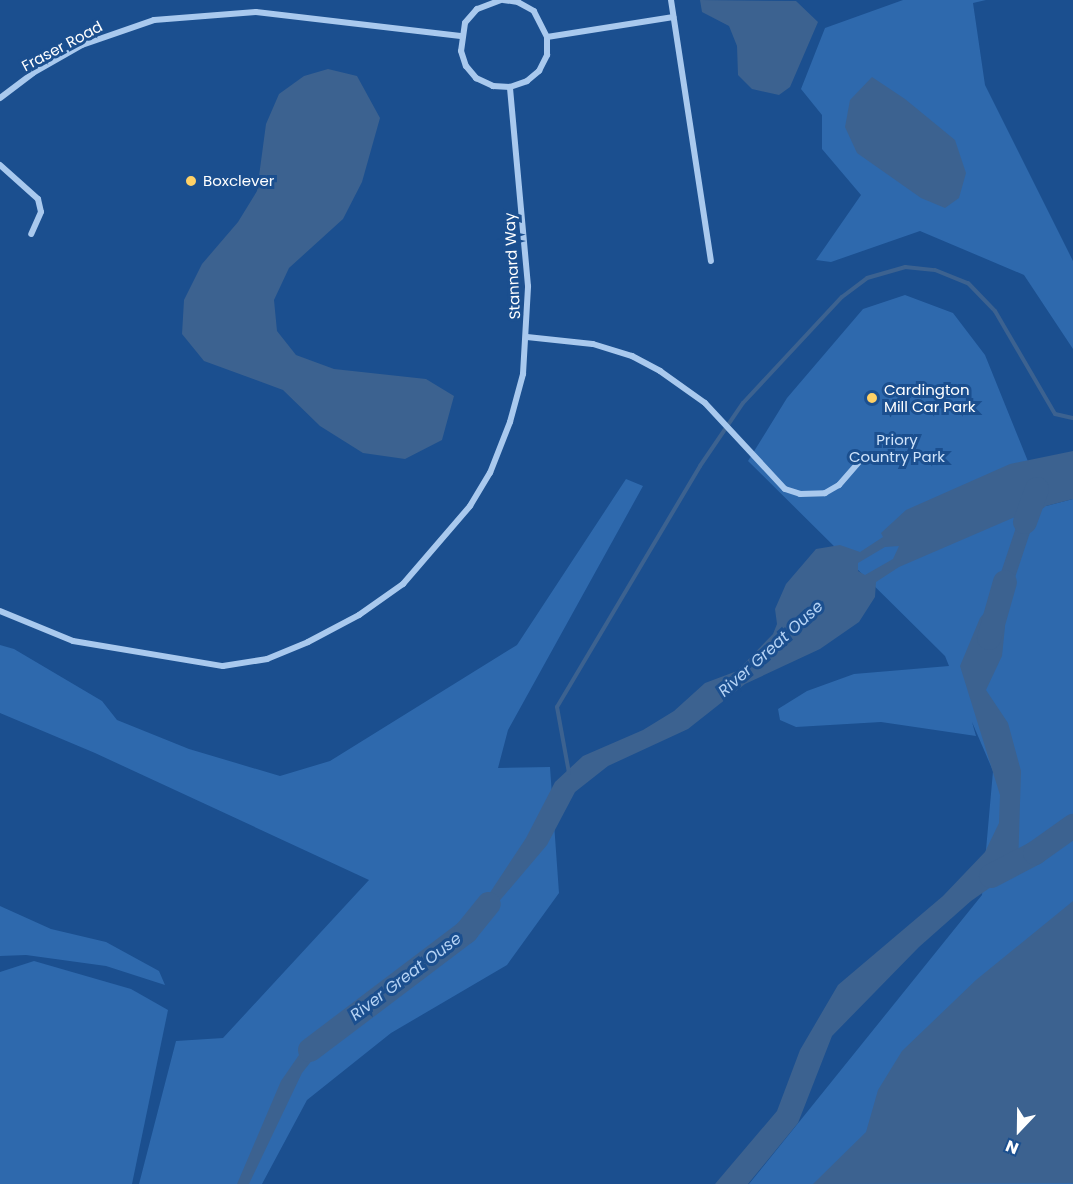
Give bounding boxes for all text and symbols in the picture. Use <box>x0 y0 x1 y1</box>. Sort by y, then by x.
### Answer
street label: Fraser Road <box>18 17 106 75</box>
place label: Boxclever <box>203 172 274 190</box>
marker: Boxclever <box>184 174 198 188</box>
street label: Stannard Way <box>500 212 524 320</box>
place label: Cardington Mill Car Park <box>884 380 975 415</box>
marker: Cardington Mill Car Park <box>865 391 879 405</box>
park label: Priory Country Park <box>849 430 945 465</box>
water label: River Great Ouse <box>715 597 827 701</box>
water label: River Great Ouse <box>347 929 465 1025</box>
north arrow <box>989 1100 1049 1160</box>
text: N <box>1002 1134 1022 1160</box>

